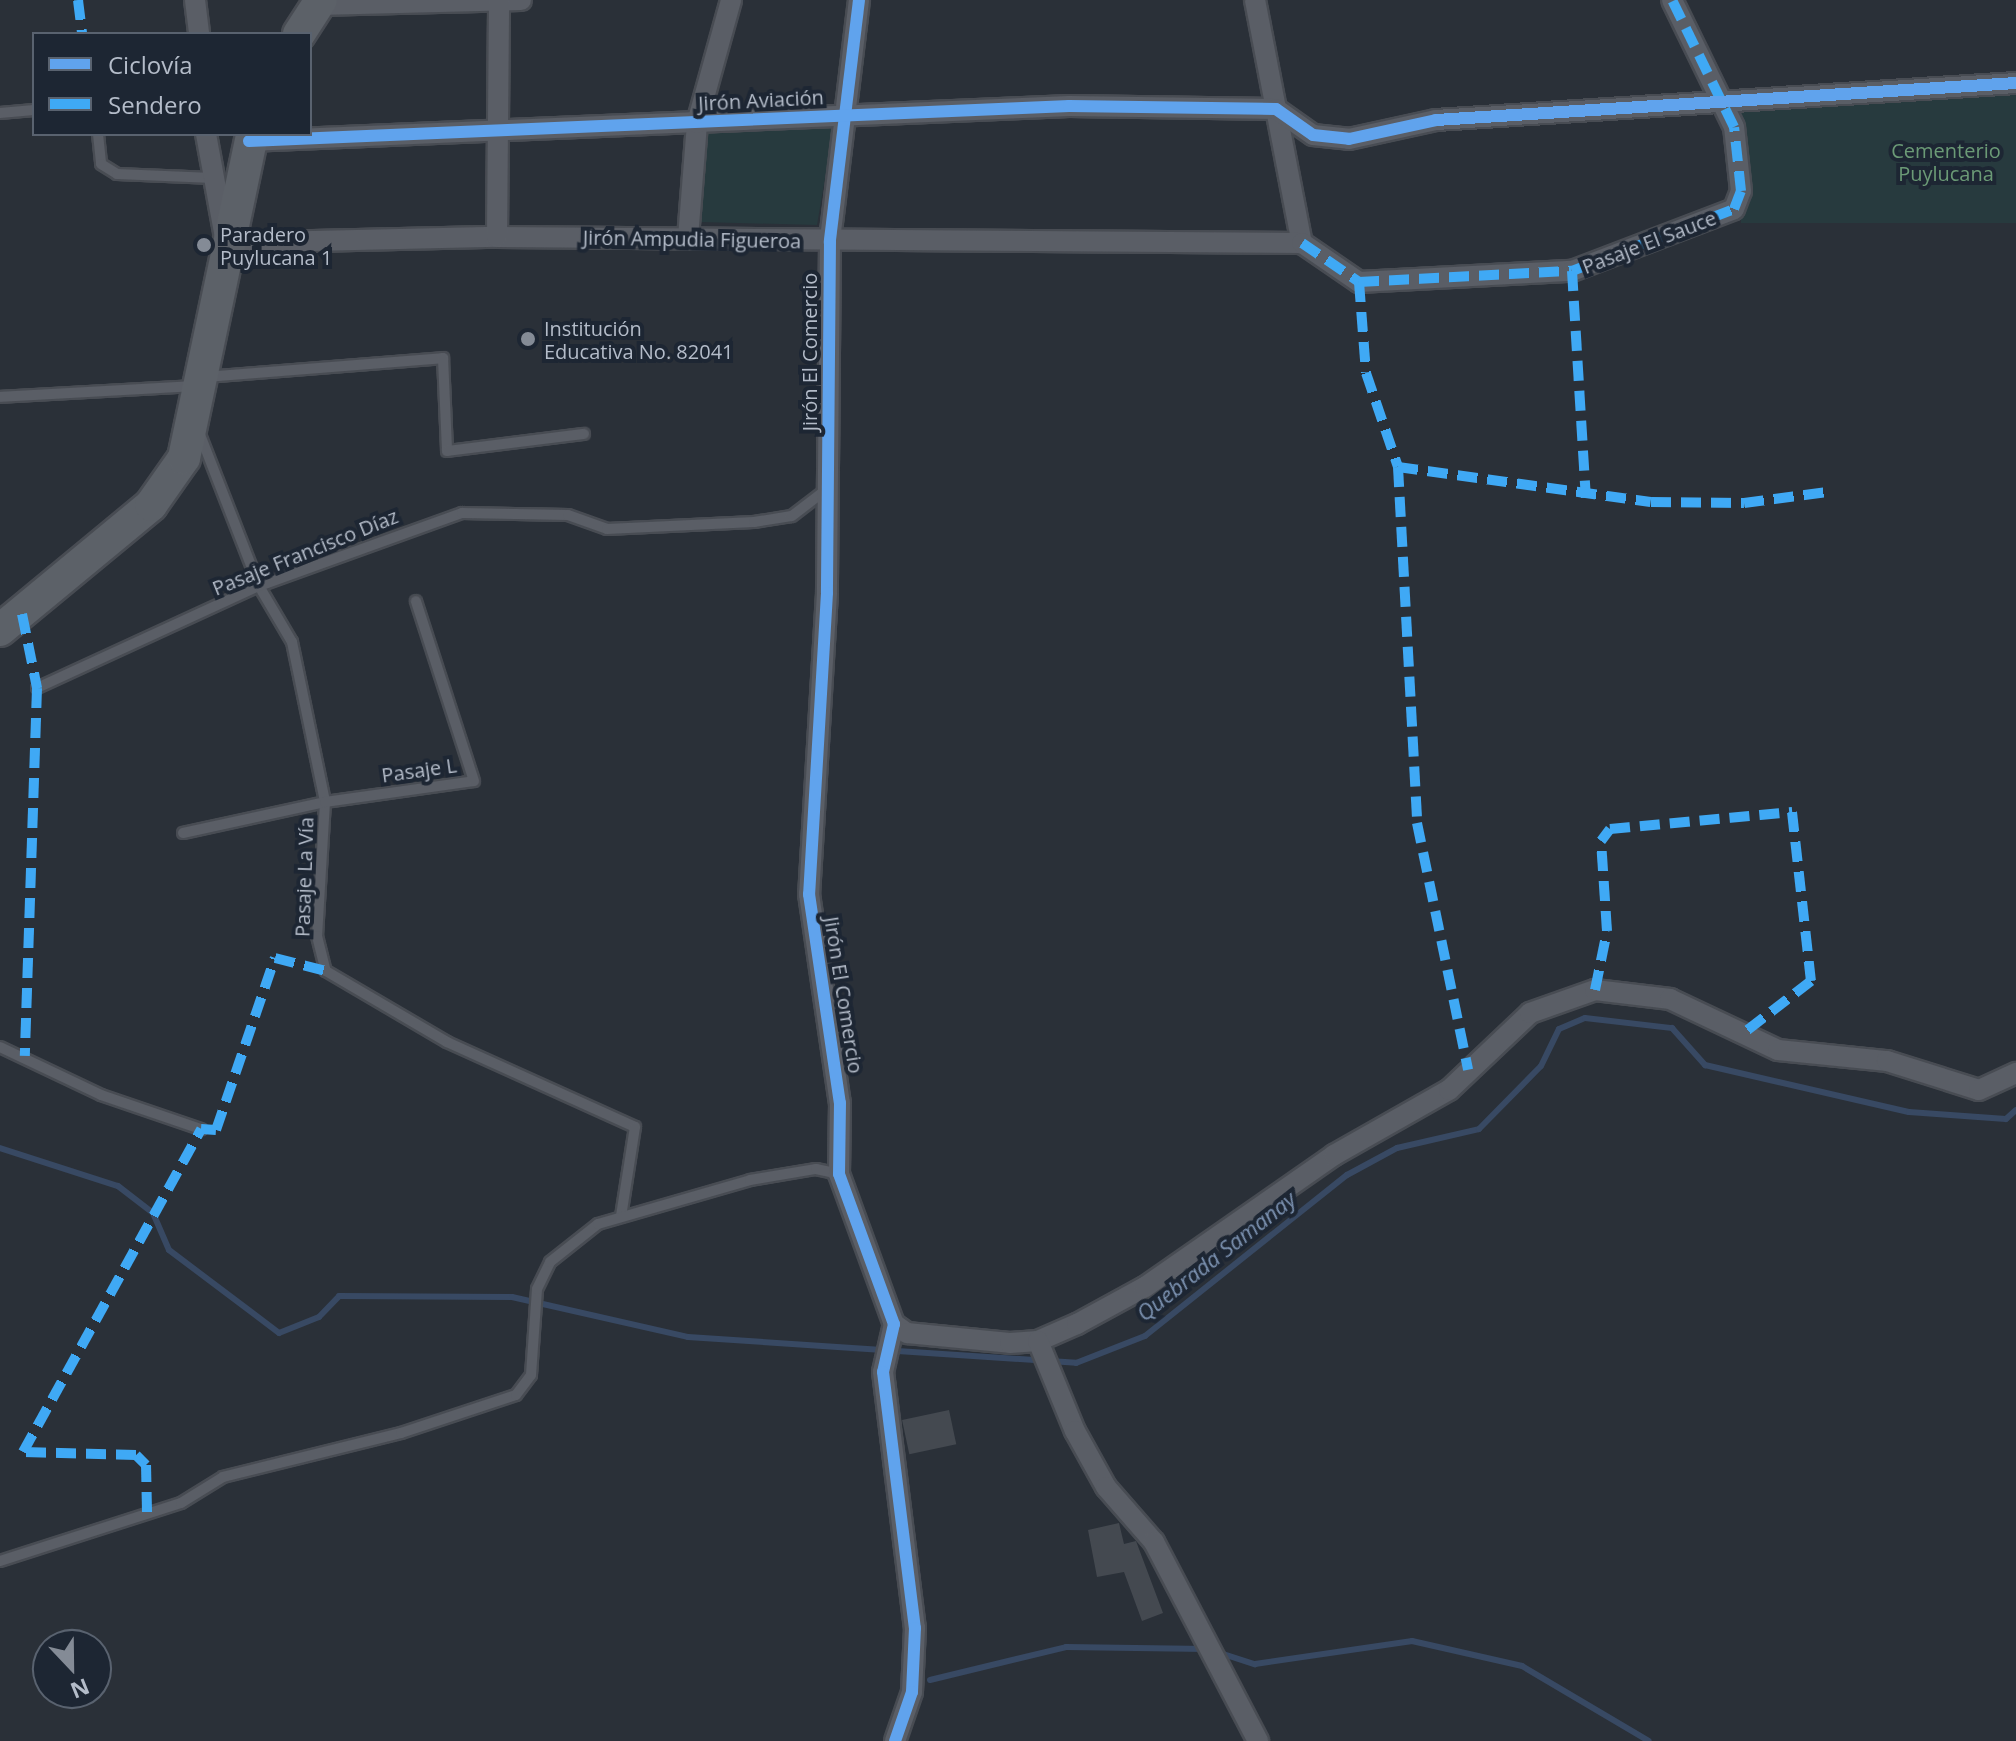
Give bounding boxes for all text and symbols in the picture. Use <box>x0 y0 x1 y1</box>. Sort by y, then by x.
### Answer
legend <box>32 32 312 136</box>
text: Ciclovía <box>108 48 193 81</box>
street label: Jirón Aviación <box>698 85 824 115</box>
text: Sendero <box>108 88 202 121</box>
park label: Cementerio Puylucana <box>1891 138 2001 185</box>
street label: Pasaje El Sauce <box>1579 205 1719 279</box>
place label: Paradero Puylucana 1 <box>220 222 332 269</box>
street label: Jirón Ampudia Figueroa <box>583 225 801 253</box>
marker: Paradero Puylucana 1 <box>195 236 213 254</box>
street label: Jirón El Comercio <box>797 273 821 431</box>
place label: Institución Educativa No. 82041 <box>544 316 734 363</box>
marker: Institución Educativa No. 82041 <box>519 330 537 348</box>
street label: Pasaje Francisco Díaz <box>209 504 401 600</box>
street label: Pasaje L <box>380 753 458 787</box>
street label: Pasaje La Vía <box>290 817 318 937</box>
street label: Jirón El Comercio <box>820 915 868 1075</box>
water label: Quebrada Samanay <box>1131 1186 1301 1326</box>
north arrow <box>32 1629 112 1709</box>
text: N <box>66 1672 94 1707</box>

